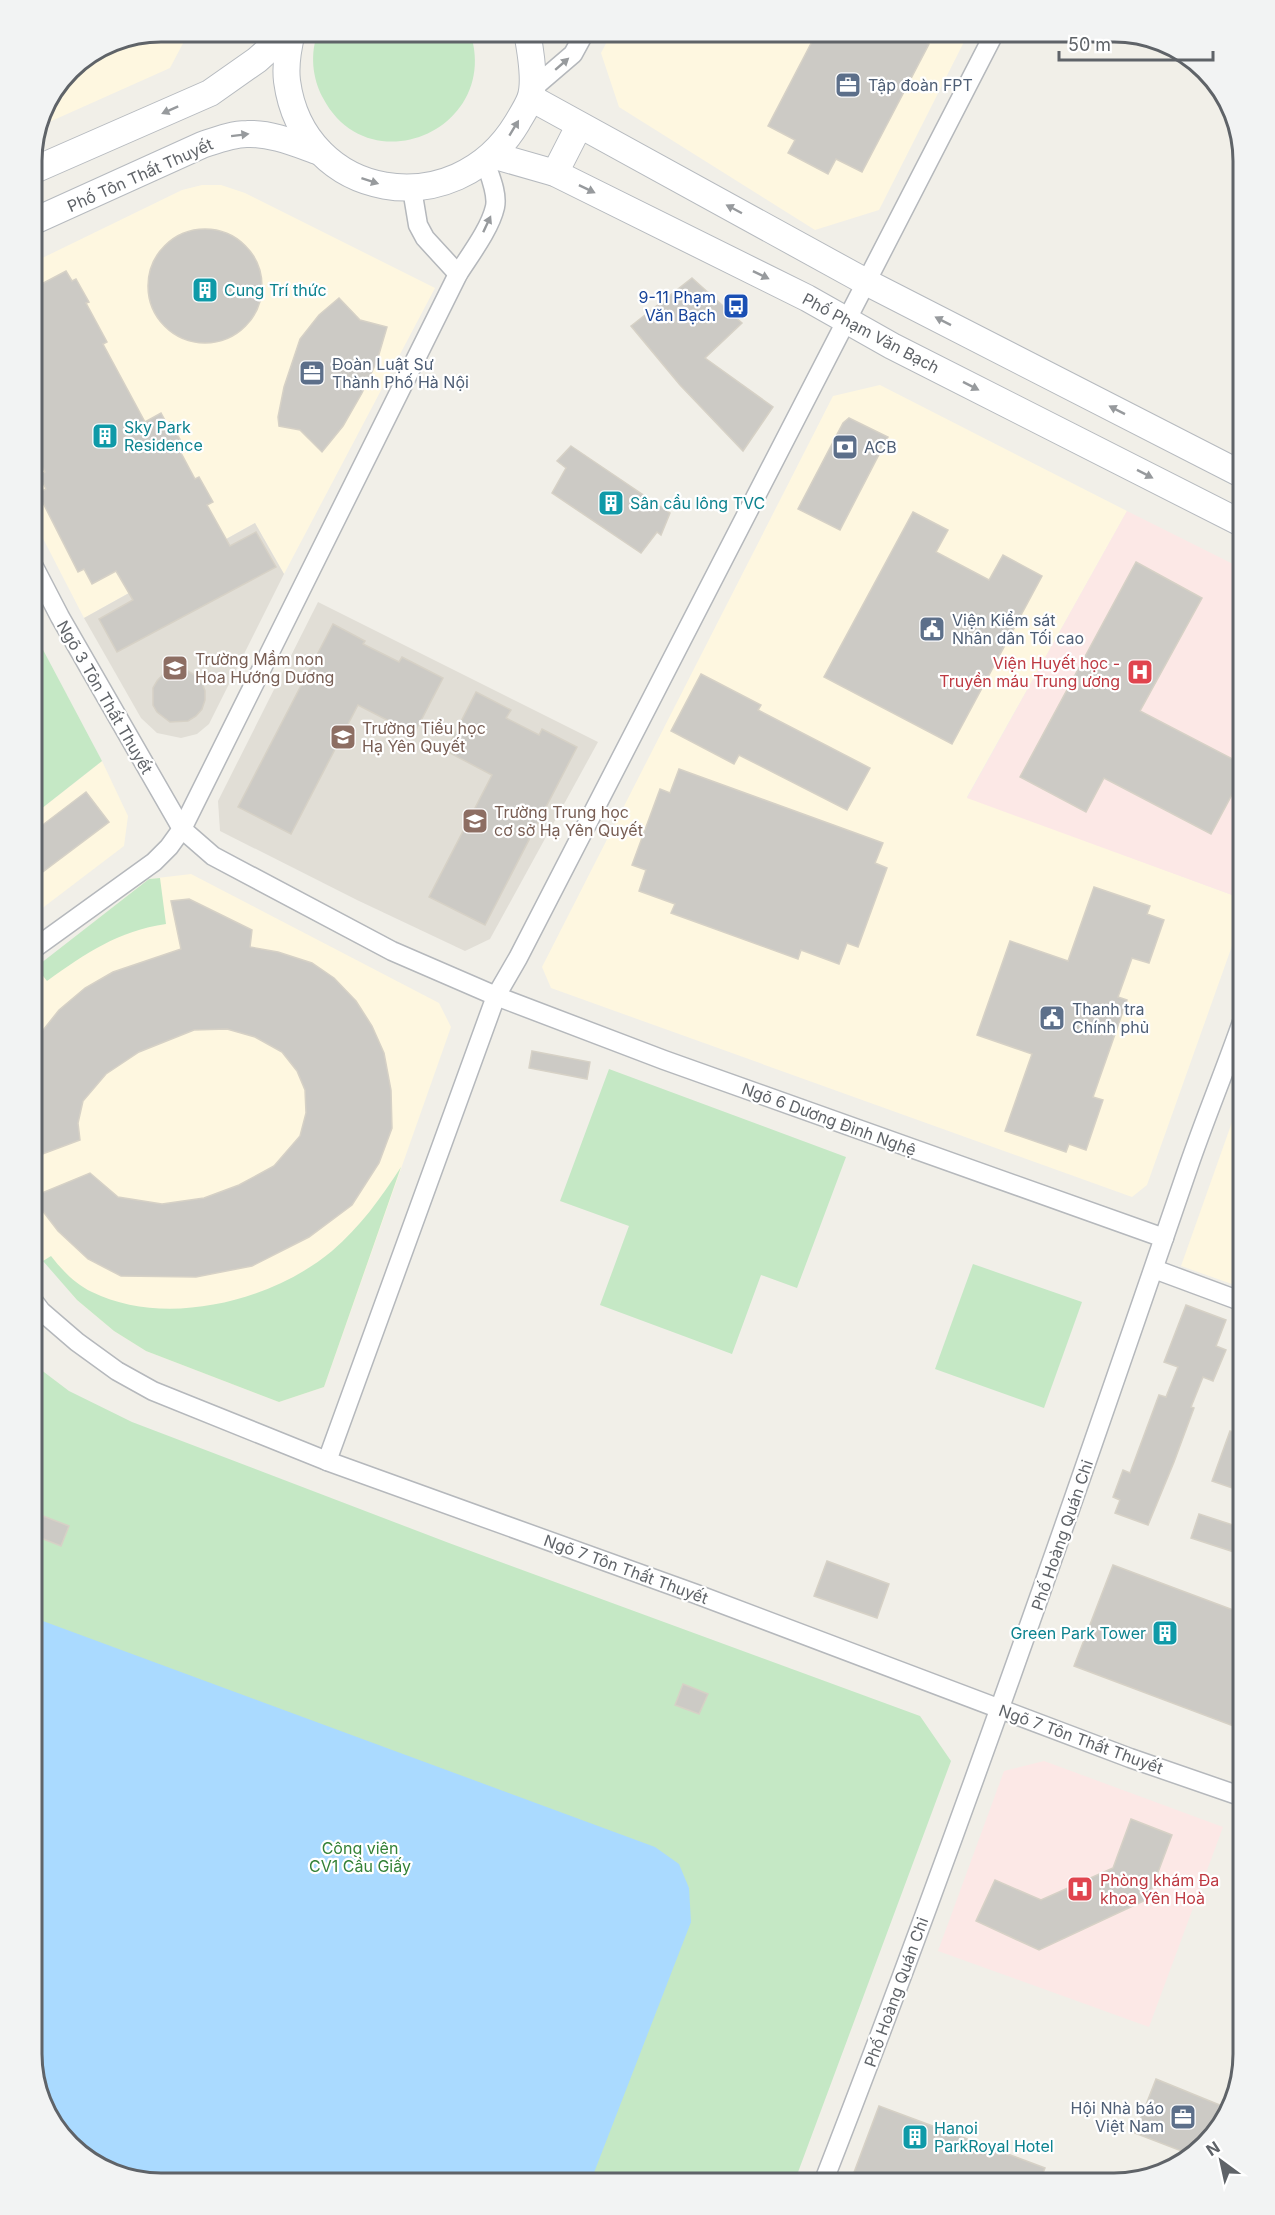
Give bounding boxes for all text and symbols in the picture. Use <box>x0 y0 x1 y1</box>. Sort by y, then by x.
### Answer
scale bar <box>1059 24 1214 62</box>
text: 50 m <box>1068 34 1111 55</box>
one-way arrow <box>554 57 570 70</box>
office icon: Tập đoàn FPT <box>833 70 863 100</box>
place label: Tập đoàn FPT <box>868 75 973 95</box>
one-way arrow <box>162 106 179 115</box>
one-way arrow <box>508 120 519 136</box>
one-way arrow <box>231 130 250 140</box>
street label: Phố Tôn Thất Thuyết <box>64 134 216 216</box>
one-way arrow <box>361 177 379 187</box>
one-way arrow <box>578 184 595 193</box>
one-way arrow <box>725 204 742 214</box>
one-way arrow <box>482 214 492 232</box>
one-way arrow <box>753 271 770 280</box>
building icon: Cung Trí thức <box>190 275 220 305</box>
place label: Cung Trí thức <box>224 280 327 300</box>
place label: 9-11 Phạm Văn Bạch <box>639 287 716 325</box>
street label: Phố Phạm Văn Bạch <box>799 288 943 378</box>
bus stop icon: 9-11 Phạm Văn Bạch <box>721 291 751 321</box>
one-way arrow <box>934 316 951 326</box>
place label: Đoàn Luật Sư Thành Phố Hà Nội <box>332 354 469 392</box>
office icon: Đoàn Luật Sư Thành Phố Hà Nội <box>297 358 327 388</box>
one-way arrow <box>963 381 980 391</box>
one-way arrow <box>1108 405 1125 415</box>
place label: Sky Park Residence <box>124 417 203 455</box>
building icon: Sky Park Residence <box>90 421 120 451</box>
bank icon: ACB <box>830 432 860 462</box>
place label: ACB <box>864 437 897 457</box>
one-way arrow <box>1137 469 1154 479</box>
building icon: Sân cầu lông TVC <box>596 488 626 518</box>
place label: Sân cầu lông TVC <box>630 493 765 513</box>
place label: Viện Kiểm sát Nhân dân Tối cao <box>952 610 1084 648</box>
public building icon: Viện Kiểm sát Nhân dân Tối cao <box>917 614 947 644</box>
street label: Ngõ 3 Tôn Thất Thuyết <box>53 617 157 777</box>
place label: Trường Mầm non Hoa Hướng Dương <box>195 649 334 687</box>
school or university icon: Trường Mầm non Hoa Hướng Dương <box>160 653 190 683</box>
place label: Viện Huyết học - Truyền máu Trung ương <box>939 653 1120 691</box>
hospital icon: Viện Huyết học - Truyền máu Trung ương <box>1125 657 1155 687</box>
place label: Trường Tiểu học Hạ Yên Quyết <box>362 718 486 756</box>
school or university icon: Trường Tiểu học Hạ Yên Quyết <box>328 722 358 752</box>
place label: Trường Trung học cơ sở Hạ Yên Quyết <box>494 802 643 840</box>
school or university icon: Trường Trung học cơ sở Hạ Yên Quyết <box>460 806 490 836</box>
place label: Thanh tra Chính phủ <box>1072 999 1149 1037</box>
public building icon: Thanh tra Chính phủ <box>1037 1003 1067 1033</box>
street label: Ngõ 6 Dương Đình Nghệ <box>739 1078 919 1160</box>
street label: Phố Hoàng Quán Chi <box>1027 1457 1097 1613</box>
street label: Ngõ 7 Tôn Thất Thuyết <box>541 1530 711 1608</box>
building icon: Green Park Tower <box>1150 1618 1180 1648</box>
place label: Green Park Tower <box>1010 1623 1146 1643</box>
street label: Ngõ 7 Tôn Thất Thuyết <box>996 1700 1166 1778</box>
park label: Công viên CV1 Cầu Giấy <box>309 1838 411 1876</box>
place label: Phòng khám Đa khoa Yên Hoà <box>1100 1870 1219 1908</box>
hospital icon: Phòng khám Đa khoa Yên Hoà <box>1065 1874 1095 1904</box>
street label: Phố Hoàng Quán Chi <box>860 1914 932 2070</box>
place label: Hội Nhà báo Việt Nam <box>1071 2098 1164 2136</box>
office icon: Hội Nhà báo Việt Nam <box>1168 2102 1198 2132</box>
place label: Hanoi ParkRoyal Hotel <box>934 2118 1054 2156</box>
building icon: Hanoi ParkRoyal Hotel <box>900 2122 930 2152</box>
north arrow <box>1191 2131 1251 2191</box>
text: N <box>1202 2137 1223 2160</box>

